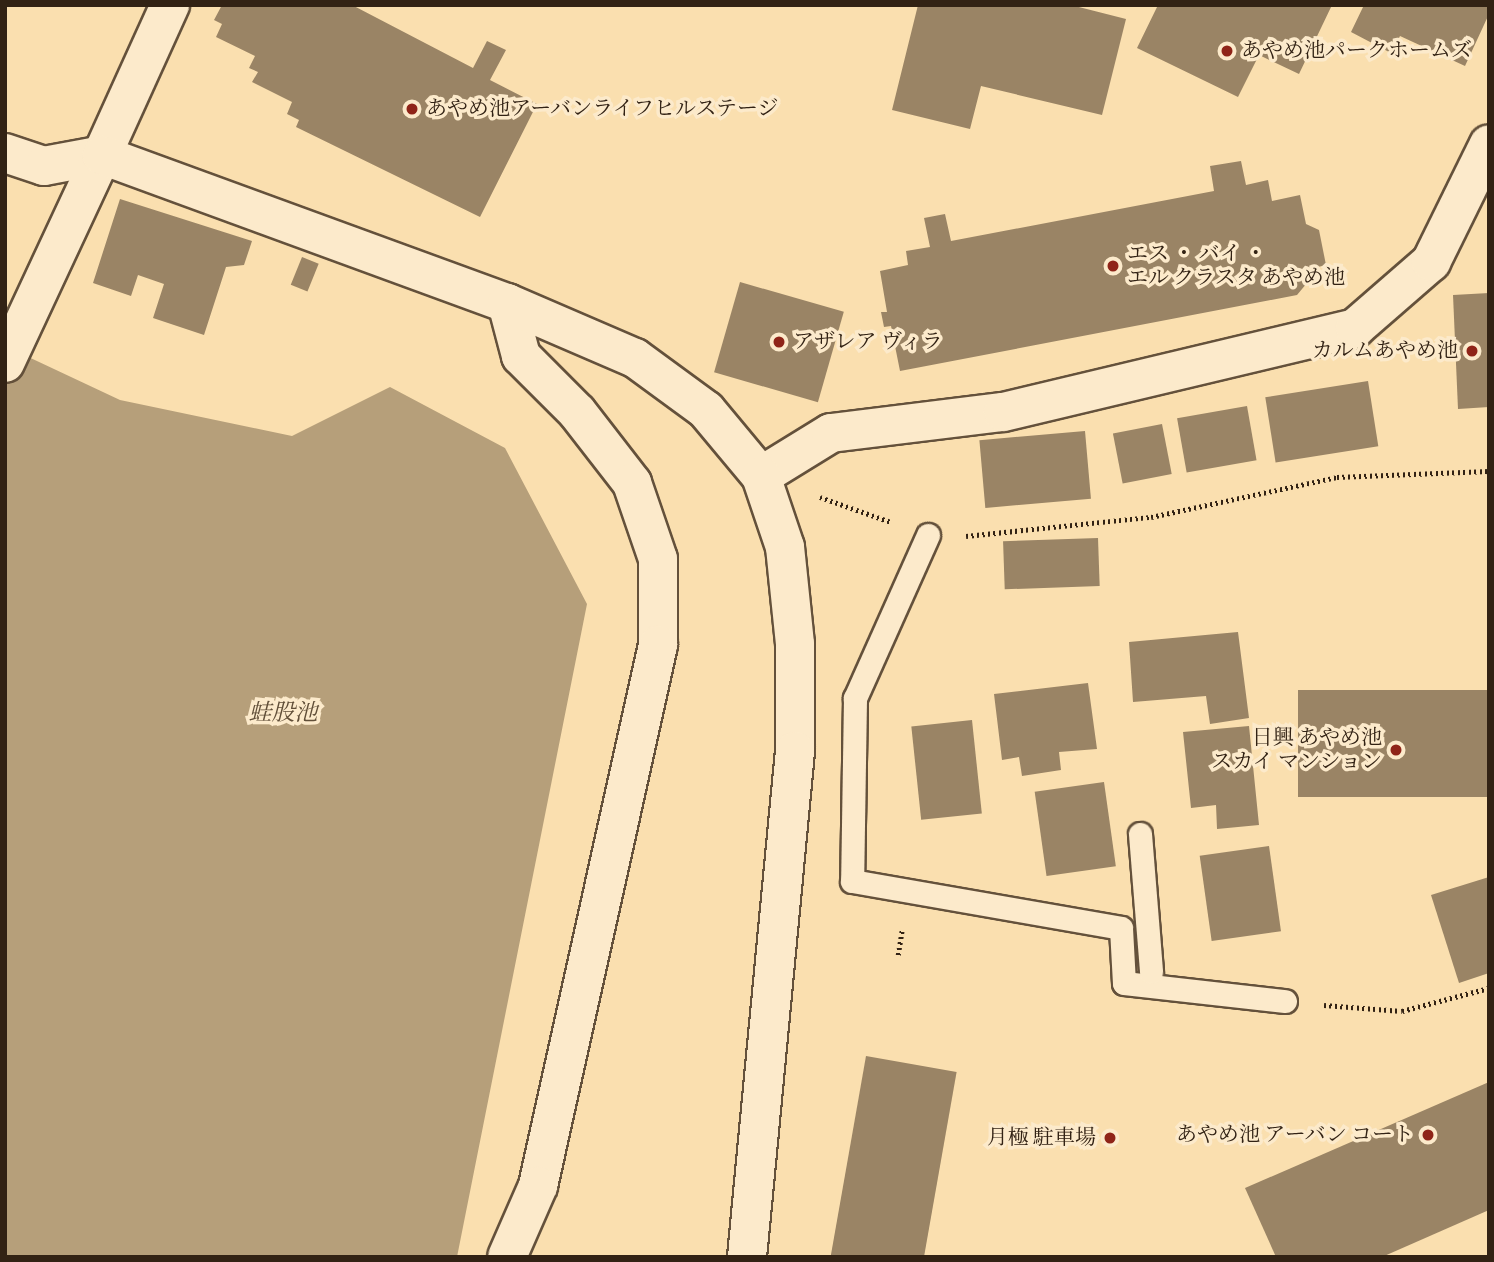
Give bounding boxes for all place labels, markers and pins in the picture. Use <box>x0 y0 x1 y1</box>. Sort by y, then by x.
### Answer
place label: あやめ池パークホームズ <box>1241 38 1472 64</box>
marker: あやめ池パークホームズ <box>1219 43 1235 59</box>
place label: あやめ池アーバンライフヒルステージ <box>426 96 782 122</box>
marker: あやめ池アーバンライフヒルステージ <box>404 101 420 117</box>
place label: エス ・ バイ ・ エル クラスタ あやめ池 <box>1127 241 1346 291</box>
marker: エス ・ バイ ・ エル クラスタ あやめ池 <box>1105 258 1121 274</box>
place label: アザレア ヴィラ <box>793 329 944 355</box>
marker: アザレア ヴィラ <box>771 334 787 350</box>
place label: カルムあやめ池 <box>1311 338 1458 364</box>
marker: カルムあやめ池 <box>1464 343 1480 359</box>
place label: 日興 あやめ池 スカイ マンション <box>1210 725 1382 775</box>
marker: 日興 あやめ池 スカイ マンション <box>1388 742 1404 758</box>
place label: あやめ池 アーバン コート <box>1175 1122 1414 1148</box>
place label: 月極 駐車場 <box>987 1125 1096 1151</box>
marker: あやめ池 アーバン コート <box>1420 1127 1436 1143</box>
marker: 月極 駐車場 <box>1102 1130 1118 1146</box>

